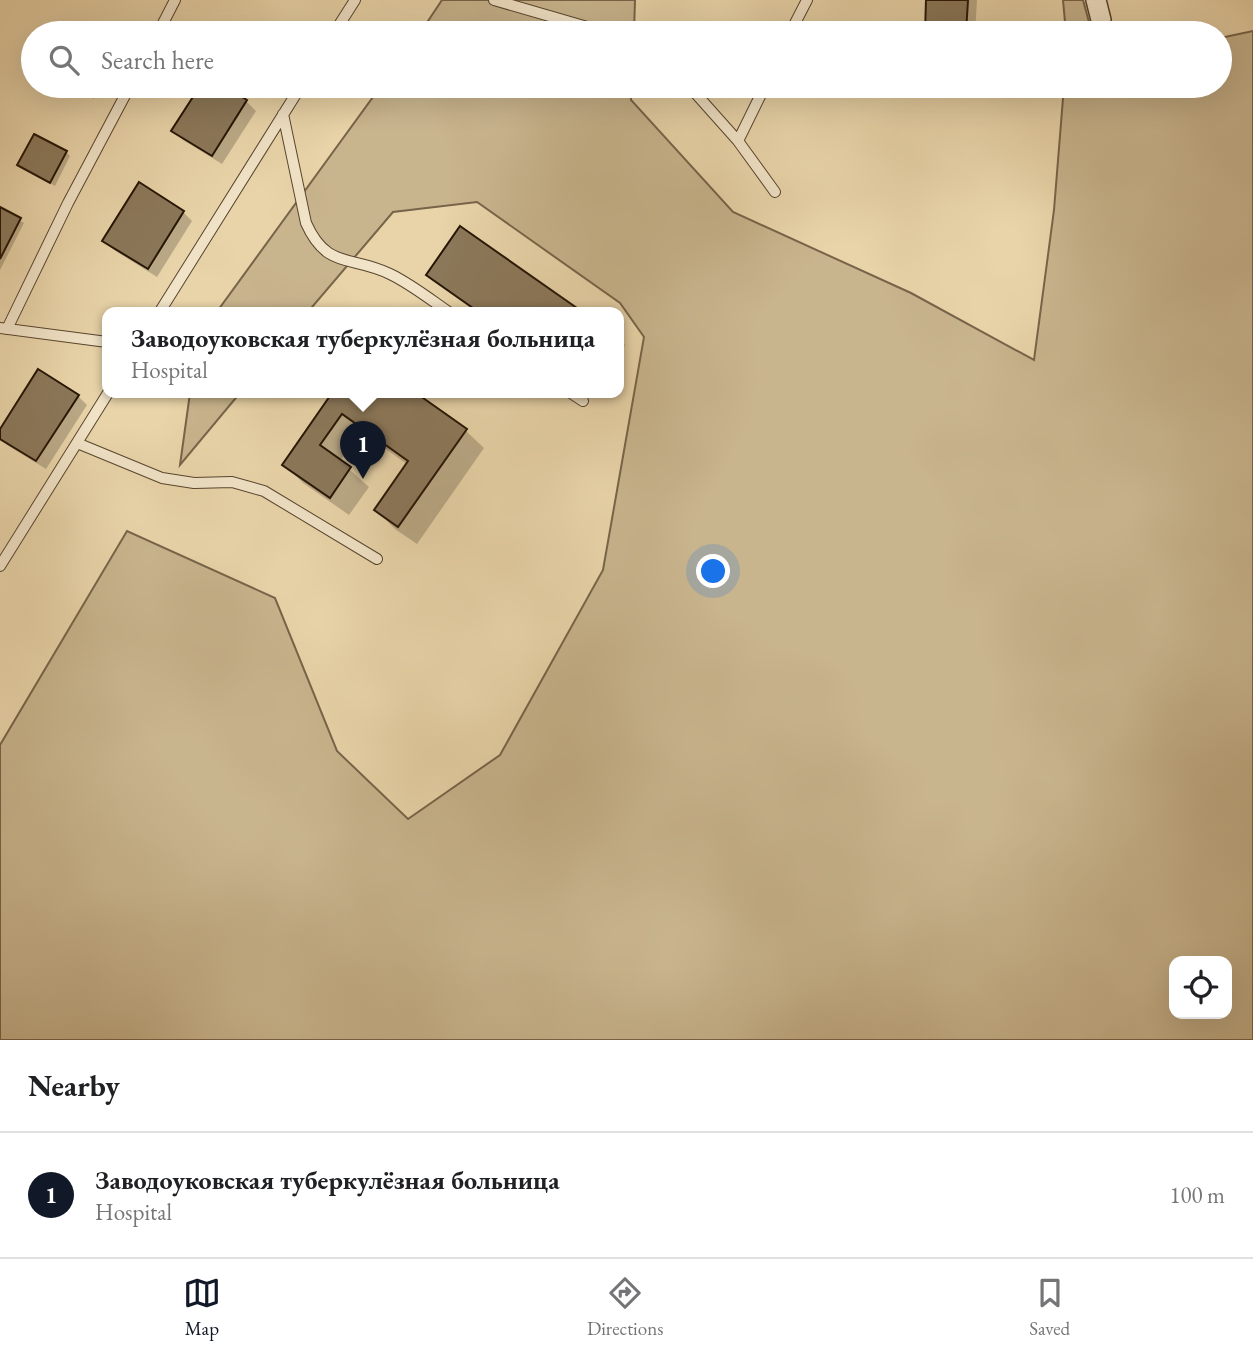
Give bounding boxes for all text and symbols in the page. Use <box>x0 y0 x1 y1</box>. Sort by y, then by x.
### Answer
search box <box>21 21 1232 98</box>
icon: search <box>45 41 83 79</box>
text: Search here <box>101 43 214 77</box>
popup <box>102 307 624 398</box>
text: Заводоуковская туберкулёзная больница <box>131 321 595 355</box>
text: Hospital <box>131 355 208 385</box>
pin: 1 <box>340 421 386 479</box>
your location <box>696 554 730 588</box>
map controls <box>1169 956 1232 1019</box>
button: locate <box>1169 956 1232 1019</box>
text: Nearby <box>28 1066 120 1105</box>
text: Заводоуковская туберкулёзная больница <box>95 1163 560 1197</box>
text: 1 <box>45 1180 57 1210</box>
text: 100 m <box>1169 1180 1225 1210</box>
text: Hospital <box>95 1197 172 1227</box>
tab: Map <box>183 1274 221 1341</box>
tab: Directions <box>587 1274 663 1341</box>
tab: Saved <box>1029 1274 1070 1341</box>

